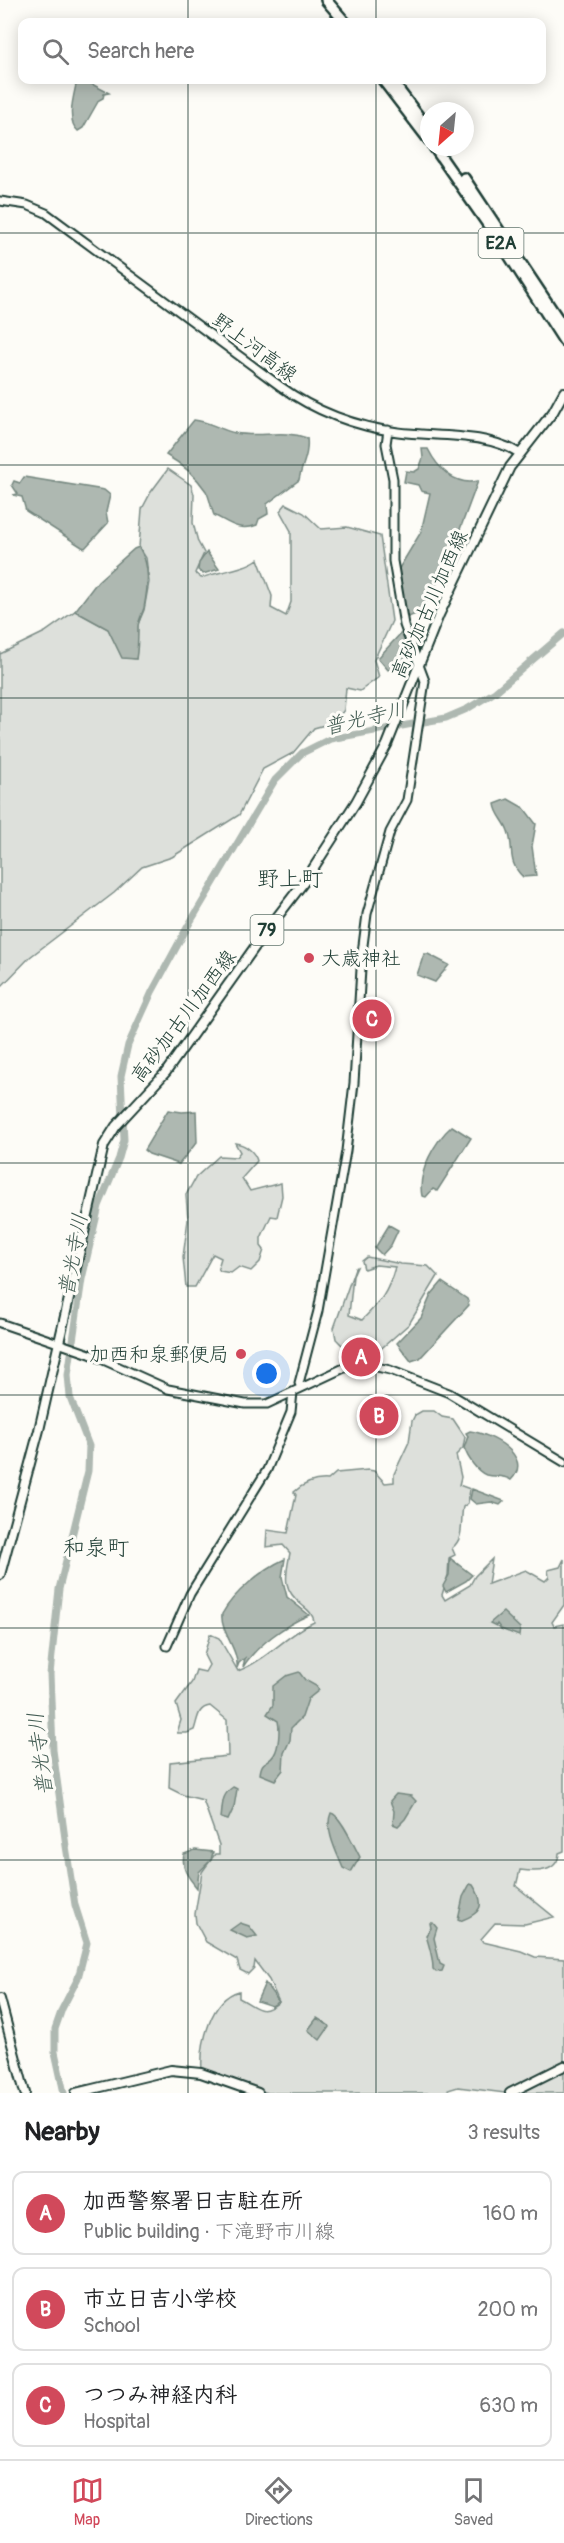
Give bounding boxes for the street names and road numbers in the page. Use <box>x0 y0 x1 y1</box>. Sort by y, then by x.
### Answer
road number: E2A <box>478 228 524 258</box>
street label: 野上河高線 <box>207 307 302 387</box>
street label: 高砂加古川加西線 <box>385 526 473 682</box>
road number: 79 <box>250 915 284 945</box>
street label: 高砂加古川加西線 <box>125 945 242 1088</box>

